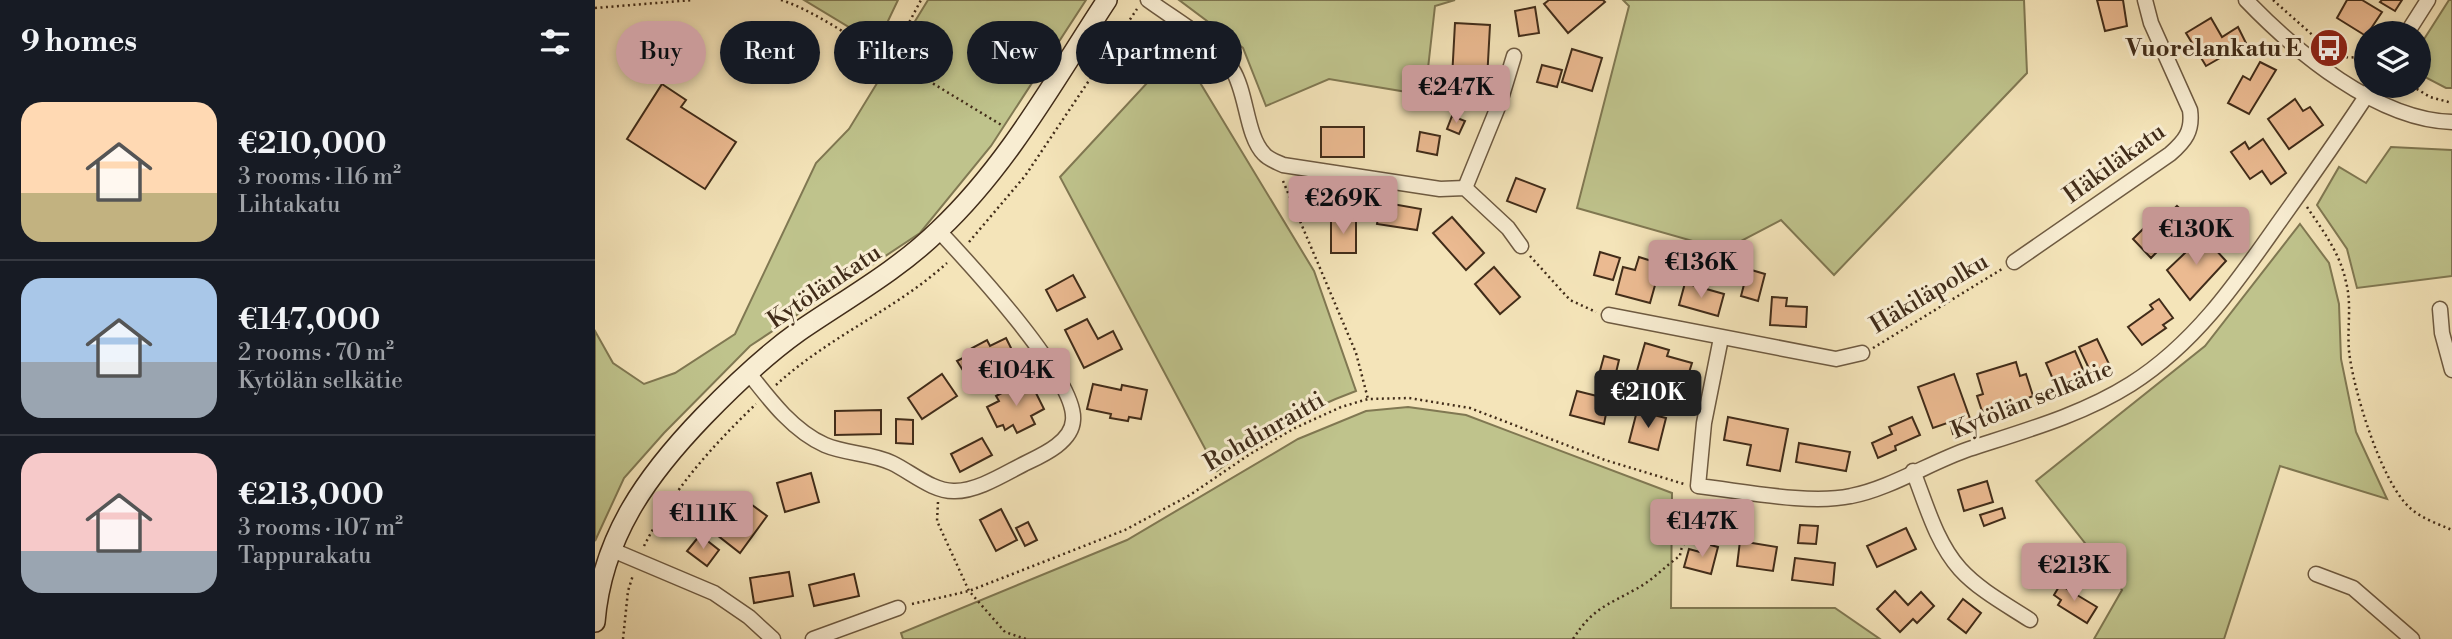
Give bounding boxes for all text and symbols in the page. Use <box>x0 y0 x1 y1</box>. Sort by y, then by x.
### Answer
chip: Buy <box>616 21 706 84</box>
chip: Rent <box>720 21 820 84</box>
chip: Filters <box>834 21 953 84</box>
chip: New <box>967 21 1062 84</box>
chip: Apartment <box>1076 21 1242 84</box>
map controls <box>2354 21 2431 98</box>
button: layers <box>2354 21 2431 98</box>
text: 9 homes <box>21 23 137 61</box>
icon: filters <box>536 23 574 61</box>
bus stop icon: Vuorelankatu E <box>2308 27 2350 69</box>
place label: Vuorelankatu E <box>2125 34 2302 64</box>
pin: €247K <box>1407 66 1505 125</box>
text: €247K <box>1418 74 1494 102</box>
street label: Häkiläkatu <box>2058 117 2172 211</box>
text: €210,000 <box>238 125 387 163</box>
icon: home <box>77 130 161 214</box>
text: 3 rooms · 116 m² <box>238 163 401 191</box>
pin: €269K <box>1294 176 1392 236</box>
text: €269K <box>1305 185 1381 213</box>
text: Lihtakatu <box>238 191 340 219</box>
pin: €130K <box>2147 208 2245 267</box>
text: €130K <box>2158 216 2234 244</box>
street label: Kytölänkatu <box>762 238 888 336</box>
pin: €136K <box>1652 240 1750 300</box>
street label: Häkiläpolku <box>1865 247 1994 341</box>
text: €136K <box>1664 249 1738 277</box>
text: €147,000 <box>238 301 380 339</box>
icon: home <box>77 306 161 390</box>
text: 2 rooms · 70 m² <box>238 339 394 367</box>
pin: €104K <box>967 348 1065 408</box>
street label: Kytölän selkätie <box>1947 354 2118 446</box>
text: €104K <box>978 357 1054 385</box>
text: Kytölän selkätie <box>238 367 403 395</box>
pin: €210K <box>1599 370 1697 430</box>
text: €210K <box>1610 379 1686 407</box>
street label: Rohdinraitti <box>1199 385 1331 479</box>
text: €213,000 <box>238 476 384 514</box>
icon: home <box>77 481 161 565</box>
pin: €111K <box>654 491 752 551</box>
text: €111K <box>669 500 737 528</box>
pin: €147K <box>1653 500 1751 559</box>
text: €147K <box>1666 508 1738 536</box>
text: 3 rooms · 107 m² <box>238 514 403 542</box>
text: Tappurakatu <box>238 542 371 570</box>
pin: €213K <box>2025 544 2123 603</box>
text: €213K <box>2037 552 2111 580</box>

